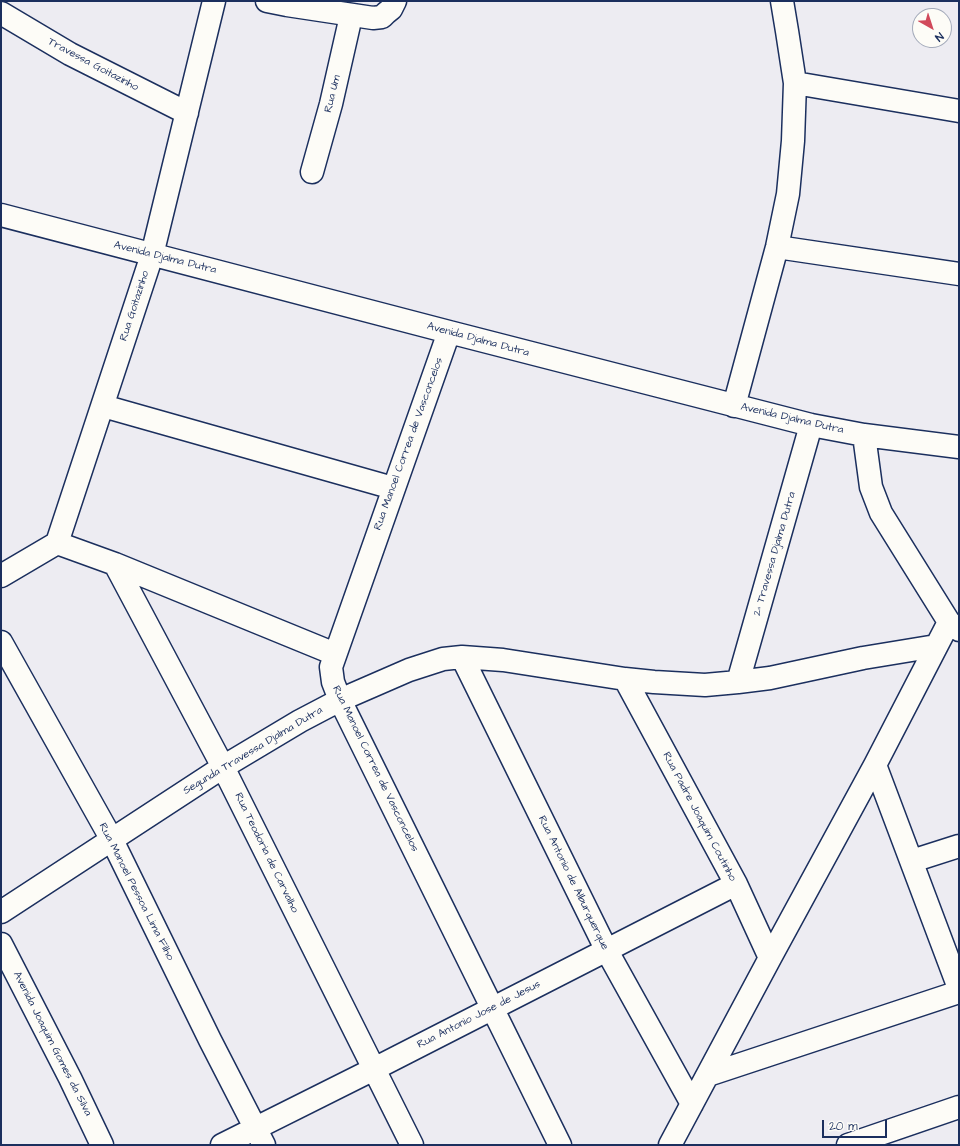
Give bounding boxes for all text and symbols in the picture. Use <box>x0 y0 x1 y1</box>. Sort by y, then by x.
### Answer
north arrow <box>912 8 952 48</box>
text: N <box>932 29 947 45</box>
street label: Travessa Goitazinho <box>45 35 141 95</box>
street label: Rua Um <box>322 74 344 114</box>
street label: Avenida Djalma Dutra <box>112 239 218 277</box>
street label: Rua Goitazinho <box>117 269 153 343</box>
street label: Avenida Djalma Dutra <box>425 320 531 360</box>
street label: Rua Manoel Correa de Vasconcelos <box>372 356 446 532</box>
street label: Avenida Djalma Dutra <box>739 401 845 437</box>
street label: 2ª Travessa Djalma Dutra <box>751 490 799 618</box>
street label: Rua Manoel Correa de Vasconcelos <box>329 684 421 854</box>
street label: Segunda Travessa Djalma Dutra <box>181 704 325 798</box>
street label: Rua Padre Joaquim Coutinho <box>659 750 739 884</box>
street label: Rua Teodoria de Carvalho <box>231 791 301 915</box>
street label: Rua Antonio de Alburquerque <box>535 814 611 952</box>
street label: Rua Manoel Pessoa Lima Filho <box>95 821 177 963</box>
street label: Avenida Joaquim Gomes da Silva <box>10 969 94 1119</box>
street label: Rua Antonio Jose de Jesus <box>415 978 543 1052</box>
scale bar <box>824 1112 889 1138</box>
text: 20 m <box>829 1118 858 1135</box>

